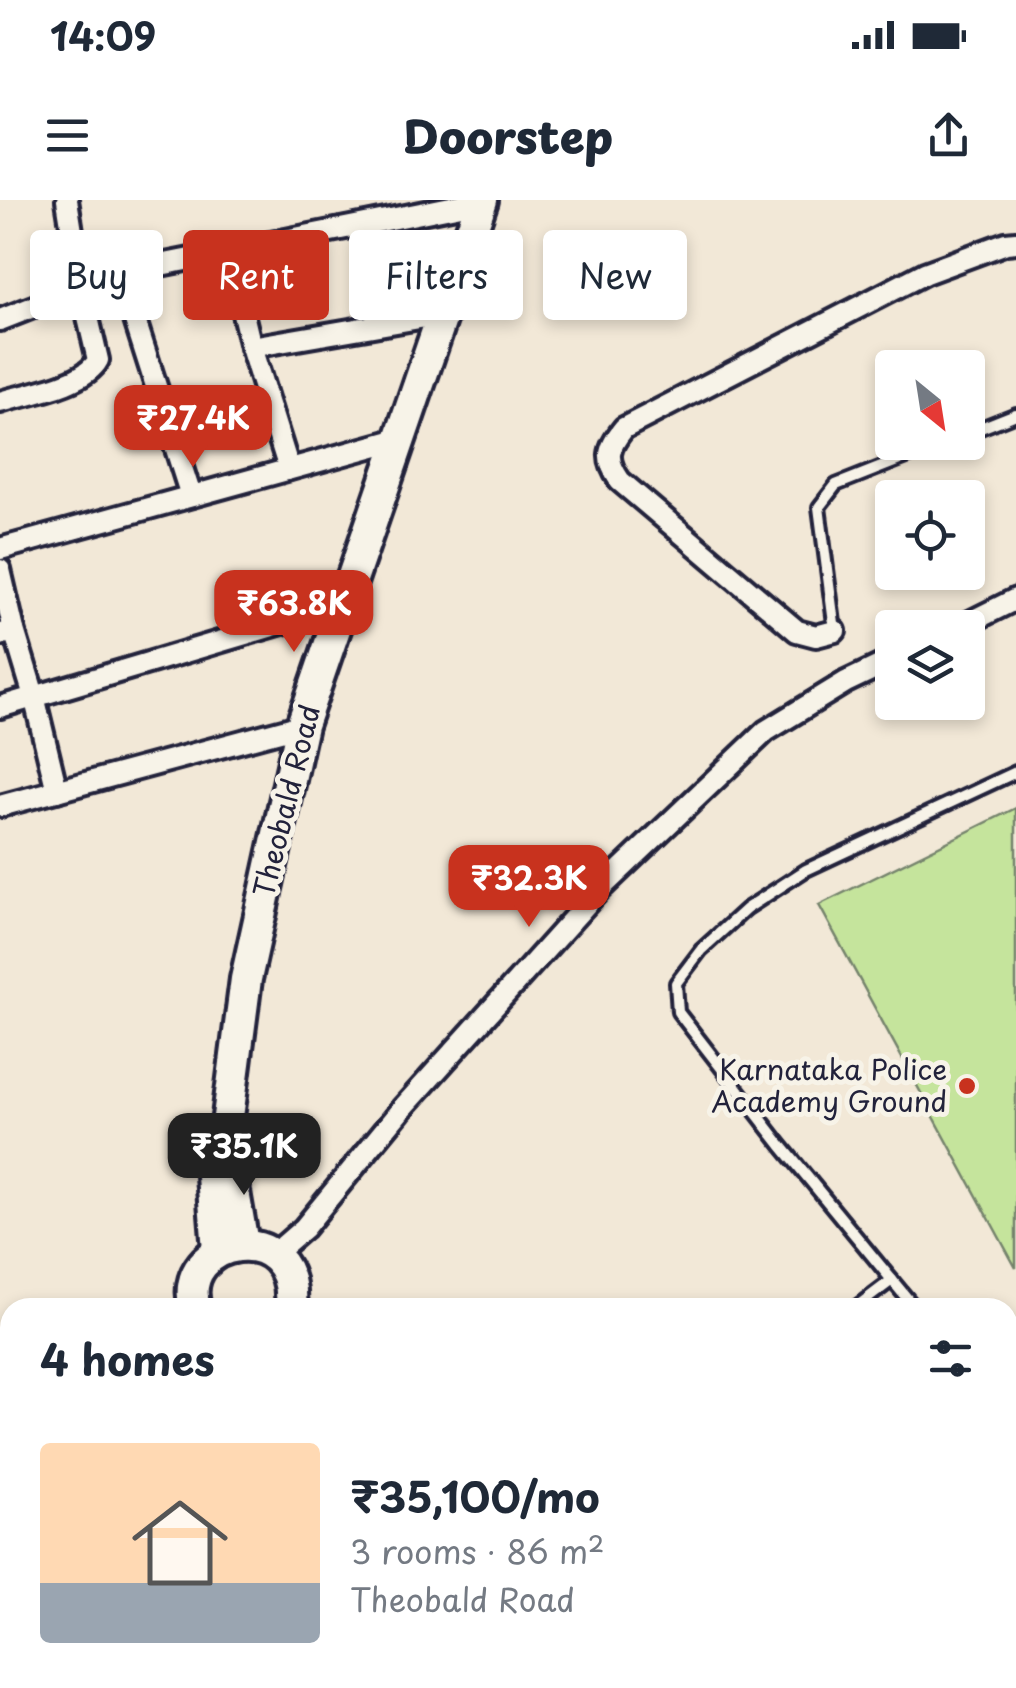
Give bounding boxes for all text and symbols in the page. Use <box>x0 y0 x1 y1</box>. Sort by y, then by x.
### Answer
text: 14:09 <box>50 7 156 64</box>
text: Doorstep <box>403 101 613 169</box>
icon: menu <box>40 108 95 163</box>
icon: share <box>921 108 976 163</box>
chip: Buy <box>30 230 163 320</box>
chip: Rent <box>183 230 329 320</box>
chip: Filters <box>349 230 523 320</box>
chip: New <box>543 230 687 320</box>
north arrow <box>875 350 985 460</box>
map controls <box>875 350 985 720</box>
pin: ₹27.4K <box>112 385 274 470</box>
text: ₹27.4K <box>136 393 250 441</box>
button: locate <box>875 480 985 590</box>
pin: ₹63.8K <box>213 570 375 655</box>
text: ₹63.8K <box>236 578 352 626</box>
button: layers <box>875 610 985 720</box>
street label: Theobald Road <box>241 700 330 901</box>
pin: ₹32.3K <box>448 845 610 930</box>
text: ₹32.3K <box>470 853 588 901</box>
place label: Karnataka Police Academy Ground <box>711 1047 947 1122</box>
marker: Karnataka Police Academy Ground <box>956 1075 978 1097</box>
pin: ₹35.1K <box>163 1113 325 1198</box>
text: ₹35.1K <box>190 1121 298 1169</box>
text: 4 homes <box>40 1327 215 1390</box>
icon: filters <box>923 1331 978 1386</box>
text: ₹35,100/mo <box>350 1464 600 1527</box>
icon: home <box>120 1483 240 1603</box>
text: 3 rooms · 86 m² <box>350 1527 605 1575</box>
text: Theobald Road <box>350 1575 575 1623</box>

